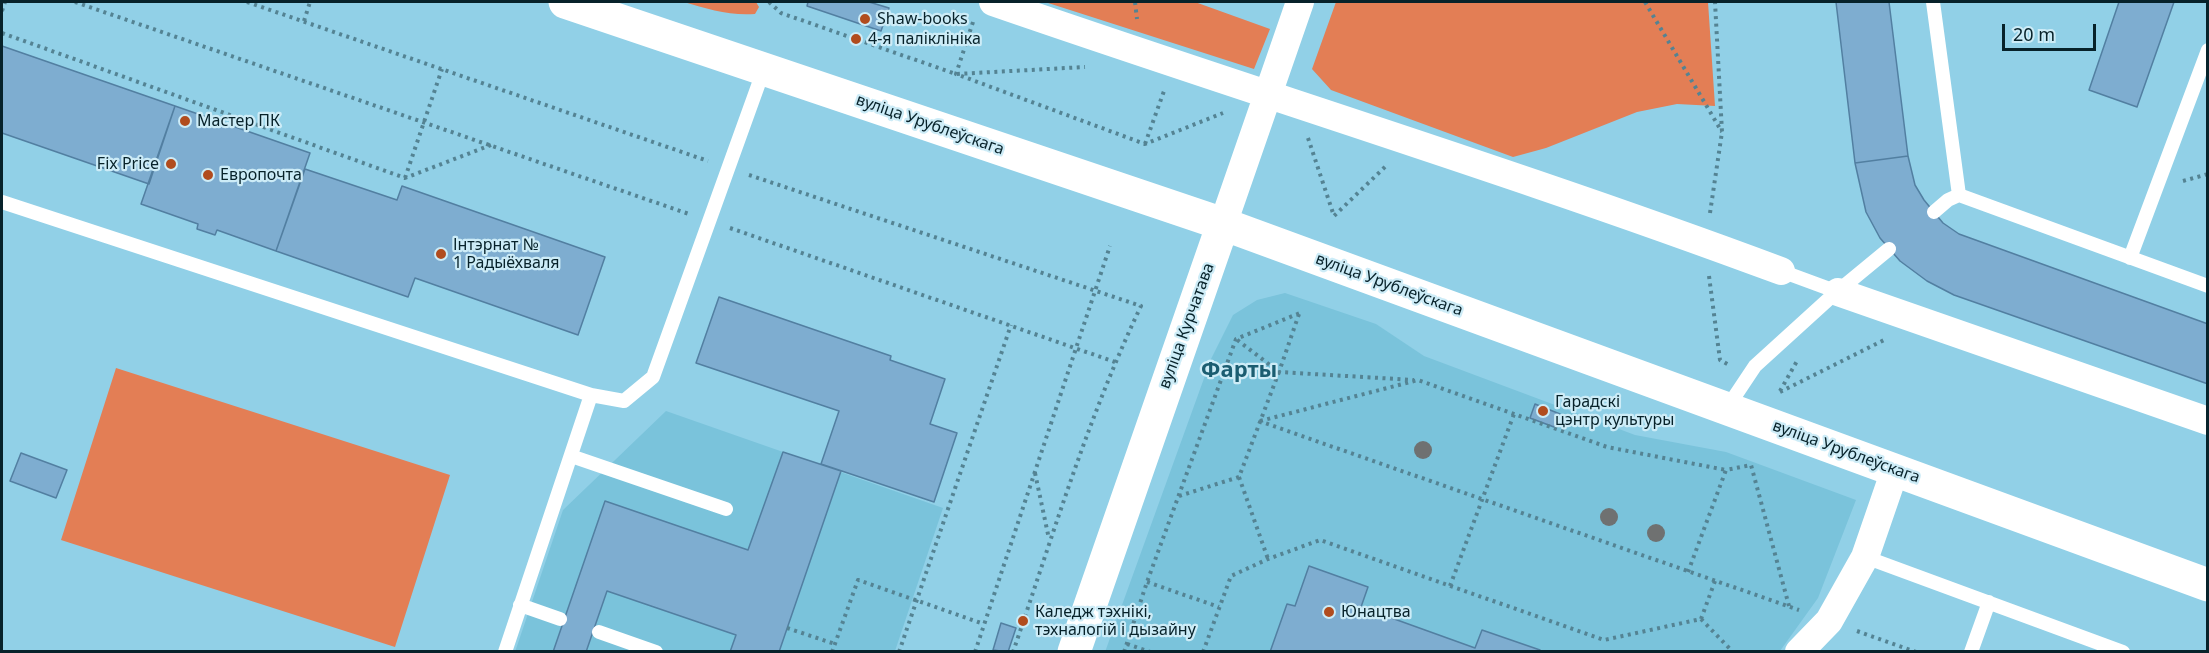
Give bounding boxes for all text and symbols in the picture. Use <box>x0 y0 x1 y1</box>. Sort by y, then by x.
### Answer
place label: Shaw-books <box>877 9 968 29</box>
marker: Shaw-books <box>858 12 872 26</box>
scale bar <box>2005 12 2100 50</box>
text: 20 m <box>2013 22 2055 46</box>
place label: 4-я паліклініка <box>868 29 981 49</box>
marker: 4-я паліклініка <box>849 32 863 46</box>
street label: вуліца Урублеўскага <box>853 91 1007 159</box>
place label: Мастер ПК <box>197 111 280 131</box>
marker: Мастер ПК <box>178 114 192 128</box>
place label: Fix Price <box>97 154 159 174</box>
marker: Fix Price <box>164 157 178 171</box>
place label: Европочта <box>220 165 302 185</box>
marker: Европочта <box>201 168 215 182</box>
place label: Інтэрнат № 1 Радыёхваля <box>453 235 560 273</box>
marker: Інтэрнат № 1 Радыёхваля <box>434 247 448 261</box>
street label: вуліца Урублеўскага <box>1313 249 1465 321</box>
street label: вуліца Курчатава <box>1155 260 1219 392</box>
district label: Фарты <box>1201 358 1277 384</box>
place label: Гарадскі цэнтр культуры <box>1555 392 1674 430</box>
marker: Гарадскі цэнтр культуры <box>1536 404 1550 418</box>
street label: вуліца Урублеўскага <box>1770 416 1922 488</box>
place label: Каледж тэхнікі, тэхналогій і дызайну <box>1035 602 1196 640</box>
place label: Юнацтва <box>1341 602 1411 622</box>
marker: Юнацтва <box>1322 605 1336 619</box>
marker: Каледж тэхнікі, тэхналогій і дызайну <box>1016 614 1030 628</box>

